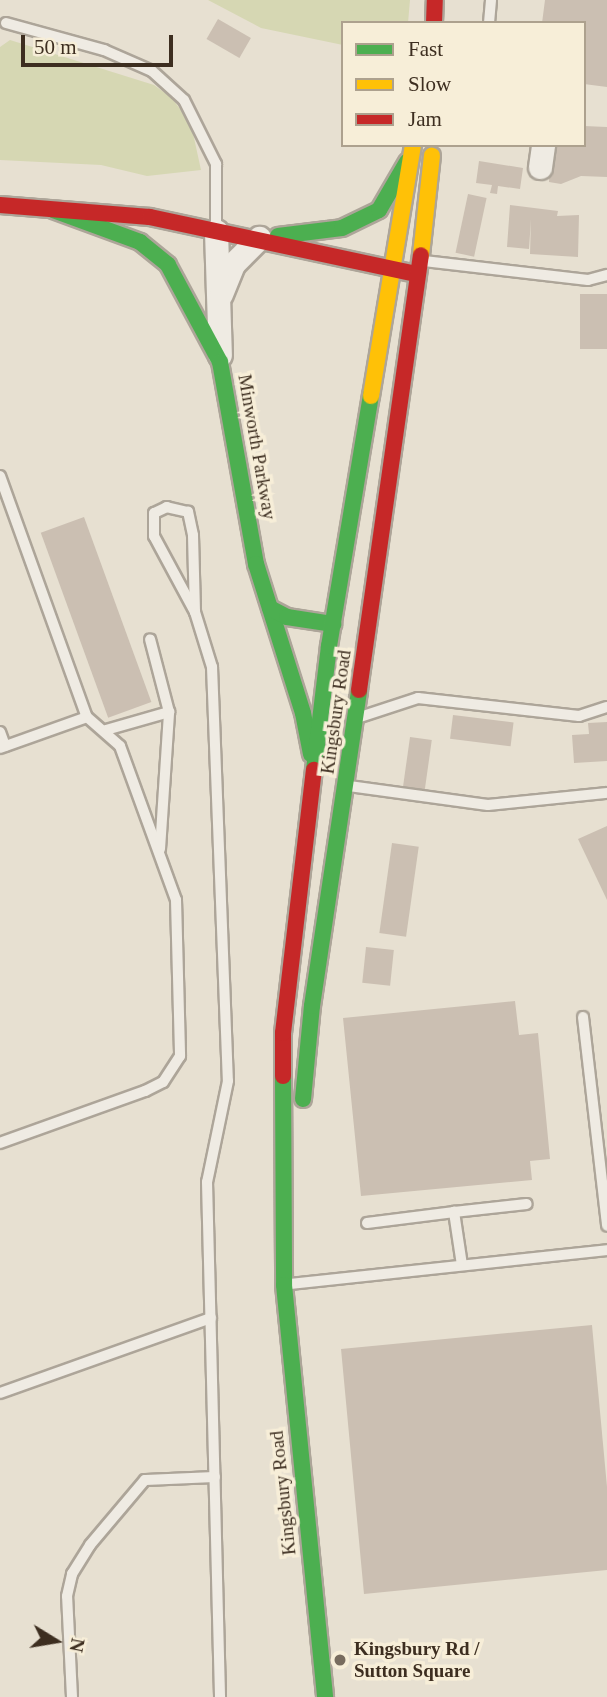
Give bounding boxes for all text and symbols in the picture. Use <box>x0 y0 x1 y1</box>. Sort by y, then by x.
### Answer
scale bar <box>24 21 177 65</box>
legend <box>341 21 586 147</box>
text: 50 m <box>34 35 77 59</box>
text: Fast <box>408 37 443 61</box>
text: Slow <box>408 72 451 96</box>
text: Jam <box>408 107 442 131</box>
street label: Minworth Parkway <box>233 373 281 521</box>
street label: Kingsbury Road <box>316 648 356 776</box>
street label: Kingsbury Road <box>265 1430 301 1556</box>
north arrow <box>21 1606 91 1676</box>
text: N <box>65 1636 89 1654</box>
place label: Kingsbury Rd / Sutton Square <box>354 1638 480 1682</box>
marker: Kingsbury Rd / Sutton Square <box>332 1652 348 1668</box>

